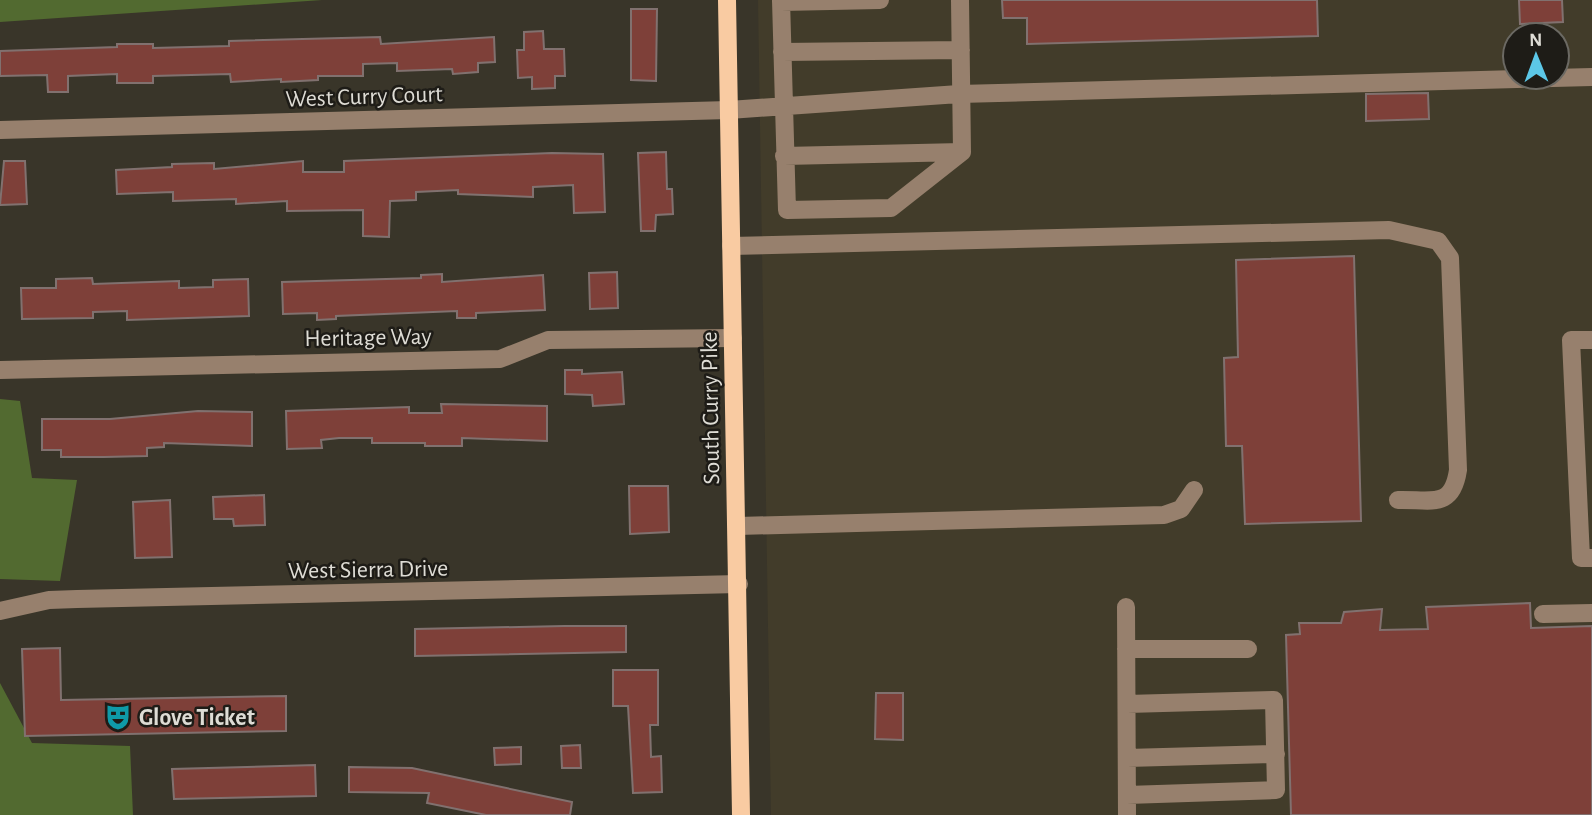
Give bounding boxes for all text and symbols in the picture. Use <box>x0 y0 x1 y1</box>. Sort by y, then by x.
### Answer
north arrow <box>1501 21 1571 91</box>
text: N <box>1529 31 1543 50</box>
street label: West Curry Court <box>285 82 443 112</box>
street label: Heritage Way <box>304 325 432 351</box>
street label: South Curry Pike <box>698 331 724 485</box>
street label: West Sierra Drive <box>288 557 448 583</box>
theatre icon: Glove Ticket <box>103 702 133 732</box>
place label: Glove Ticket <box>139 706 255 730</box>

